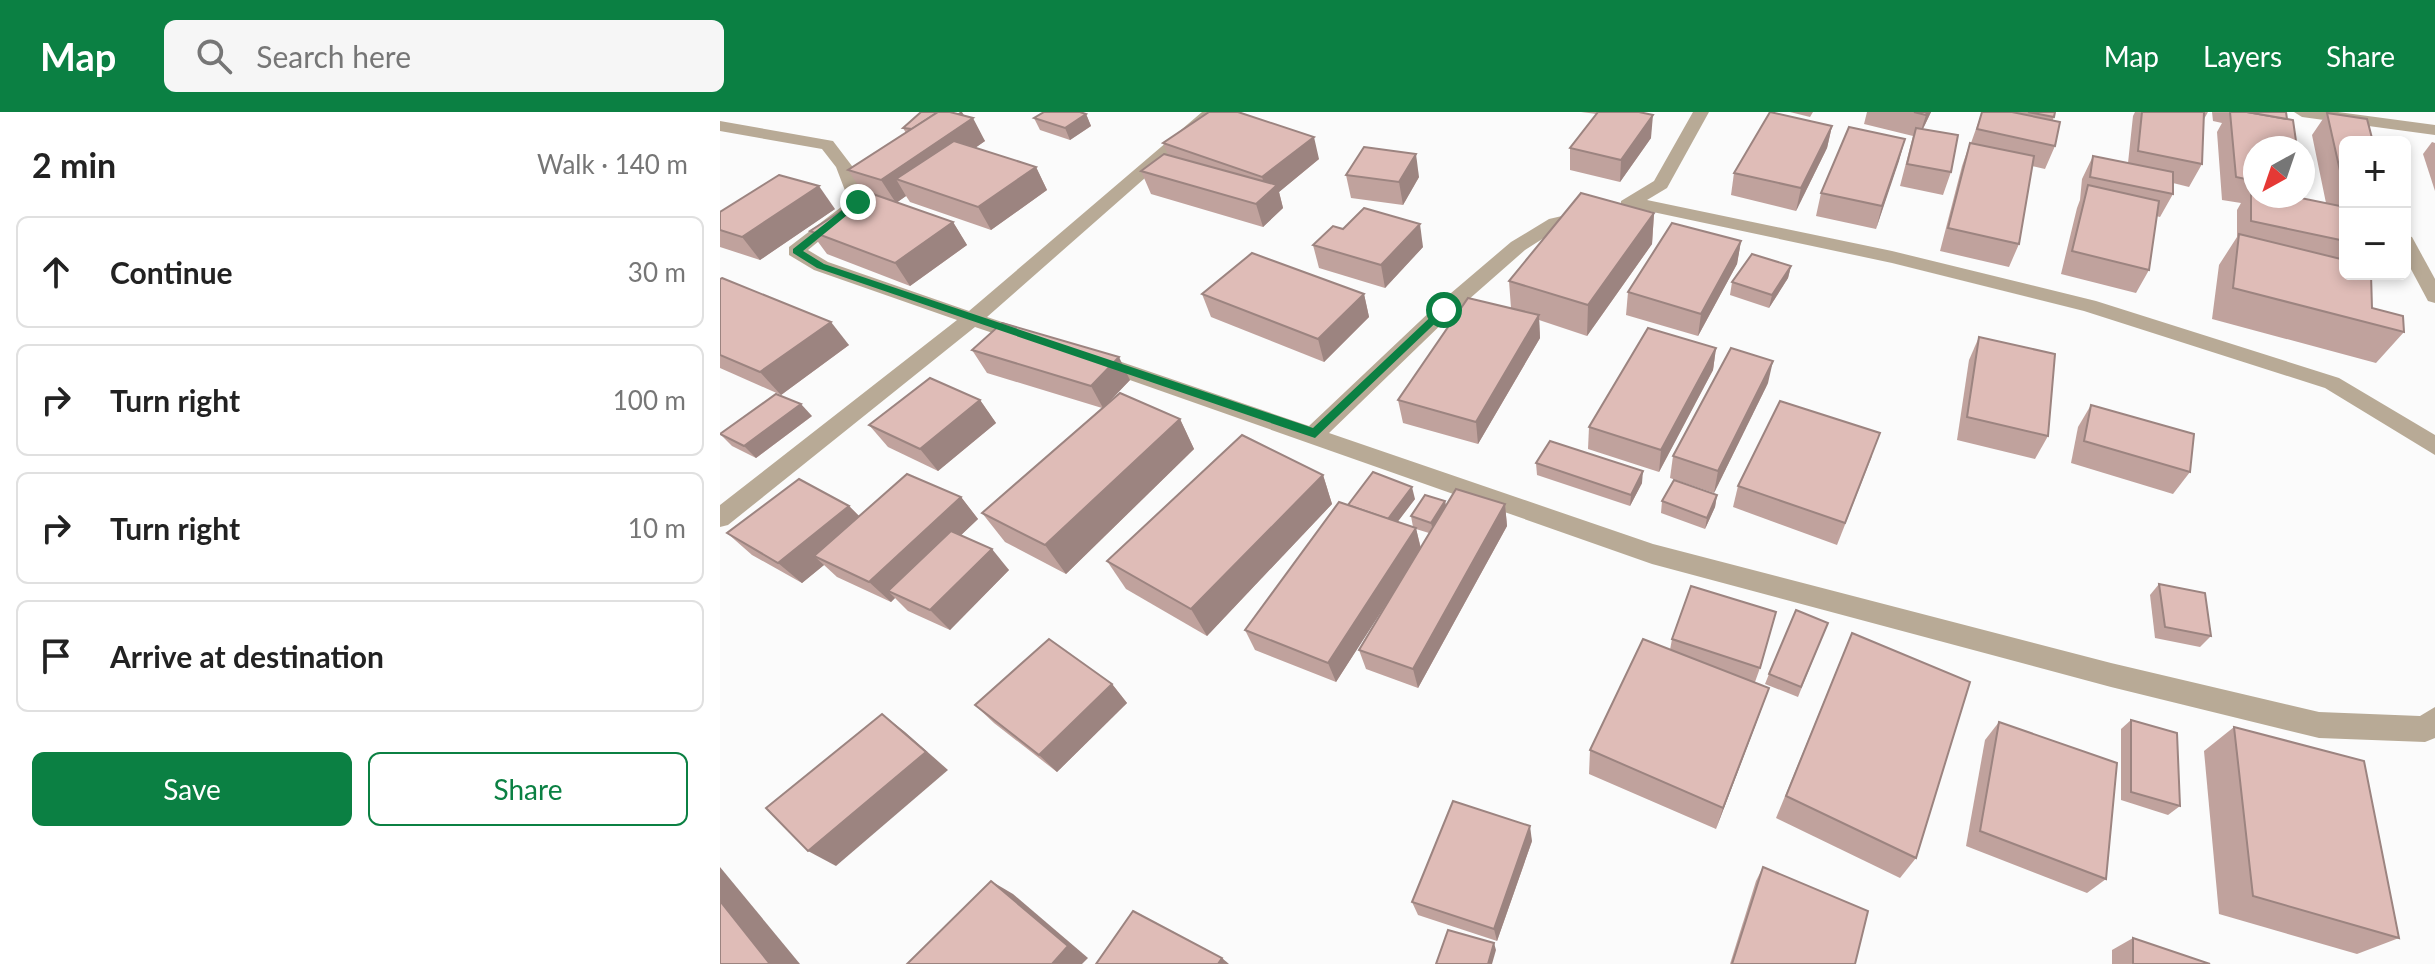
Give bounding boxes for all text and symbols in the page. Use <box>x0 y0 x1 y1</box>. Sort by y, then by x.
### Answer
search box <box>164 20 724 92</box>
text: Map <box>40 33 116 79</box>
icon: search <box>192 34 236 78</box>
text: Search here <box>256 38 411 74</box>
text: Map <box>2104 39 2159 73</box>
text: Layers <box>2203 39 2282 73</box>
text: Share <box>2326 39 2395 73</box>
north arrow <box>2243 136 2315 208</box>
map controls <box>2339 136 2411 280</box>
button: + <box>2339 136 2411 208</box>
text: 2 min <box>32 144 116 185</box>
text: Walk · 140 m <box>537 148 688 180</box>
route end <box>840 184 876 220</box>
button: − <box>2339 208 2411 280</box>
icon: ahead <box>34 250 78 294</box>
text: Continue <box>110 254 233 290</box>
text: 30 m <box>628 256 686 288</box>
route start <box>1426 292 1462 328</box>
icon: right <box>34 378 78 422</box>
text: Turn right <box>110 382 240 418</box>
text: 100 m <box>613 384 686 416</box>
icon: right <box>34 506 78 550</box>
text: Turn right <box>110 510 240 546</box>
text: 10 m <box>628 512 686 544</box>
icon: arrive <box>34 634 78 678</box>
text: Arrive at destination <box>110 638 384 674</box>
button: Save <box>32 752 352 826</box>
button: Share <box>368 752 688 826</box>

